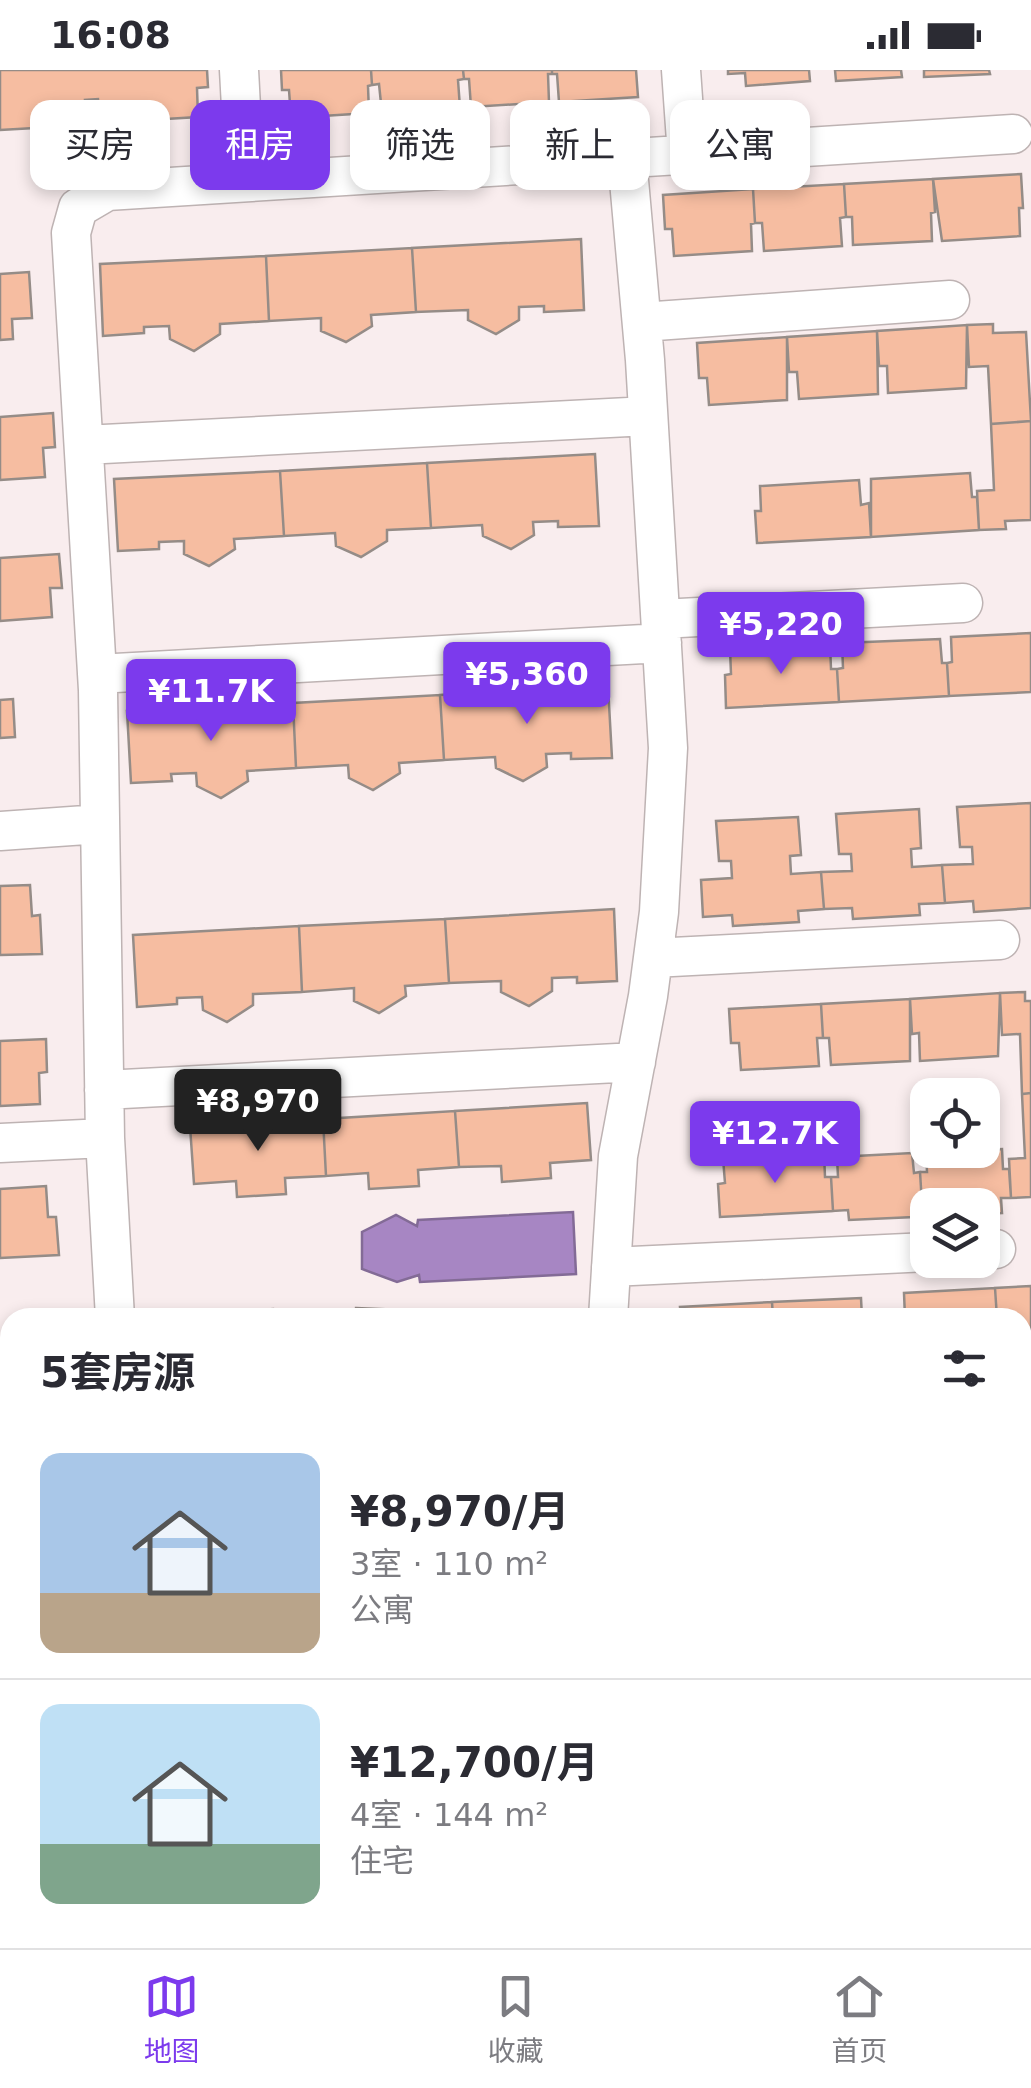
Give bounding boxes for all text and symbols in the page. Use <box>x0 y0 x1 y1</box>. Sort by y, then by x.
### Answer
text: 16:08 <box>50 13 171 57</box>
chip: 买房 <box>30 100 170 190</box>
chip: 租房 <box>190 100 330 190</box>
chip: 筛选 <box>350 100 490 190</box>
chip: 新上 <box>510 100 650 190</box>
chip: 公寓 <box>670 100 810 190</box>
pin: ¥5,220 <box>700 592 862 677</box>
text: ¥5,220 <box>719 605 843 643</box>
pin: ¥5,360 <box>446 642 608 727</box>
text: ¥5,360 <box>465 655 589 693</box>
pin: ¥11.7K <box>130 659 292 744</box>
text: ¥11.7K <box>148 672 274 710</box>
pin: ¥8,970 <box>177 1069 339 1154</box>
map controls <box>910 1078 1000 1278</box>
button: locate <box>910 1078 1000 1168</box>
text: ¥8,970 <box>196 1082 320 1120</box>
pin: ¥12.7K <box>694 1101 856 1186</box>
text: ¥12.7K <box>712 1114 838 1152</box>
button: layers <box>910 1188 1000 1278</box>
icon: filters <box>937 1341 992 1396</box>
text: 5套房源 <box>40 1348 195 1397</box>
text: ¥8,970/月 <box>350 1487 569 1536</box>
icon: home <box>120 1493 240 1613</box>
text: 3室 · 110 m² <box>350 1545 548 1583</box>
text: 公寓 <box>350 1591 414 1629</box>
text: ¥12,700/月 <box>350 1738 599 1787</box>
icon: home <box>120 1744 240 1864</box>
text: 4室 · 144 m² <box>350 1796 548 1834</box>
text: 住宅 <box>350 1842 414 1880</box>
tab: 地图 <box>144 1969 200 2069</box>
tab: 收藏 <box>487 1969 543 2069</box>
tab: 首页 <box>831 1969 887 2069</box>

